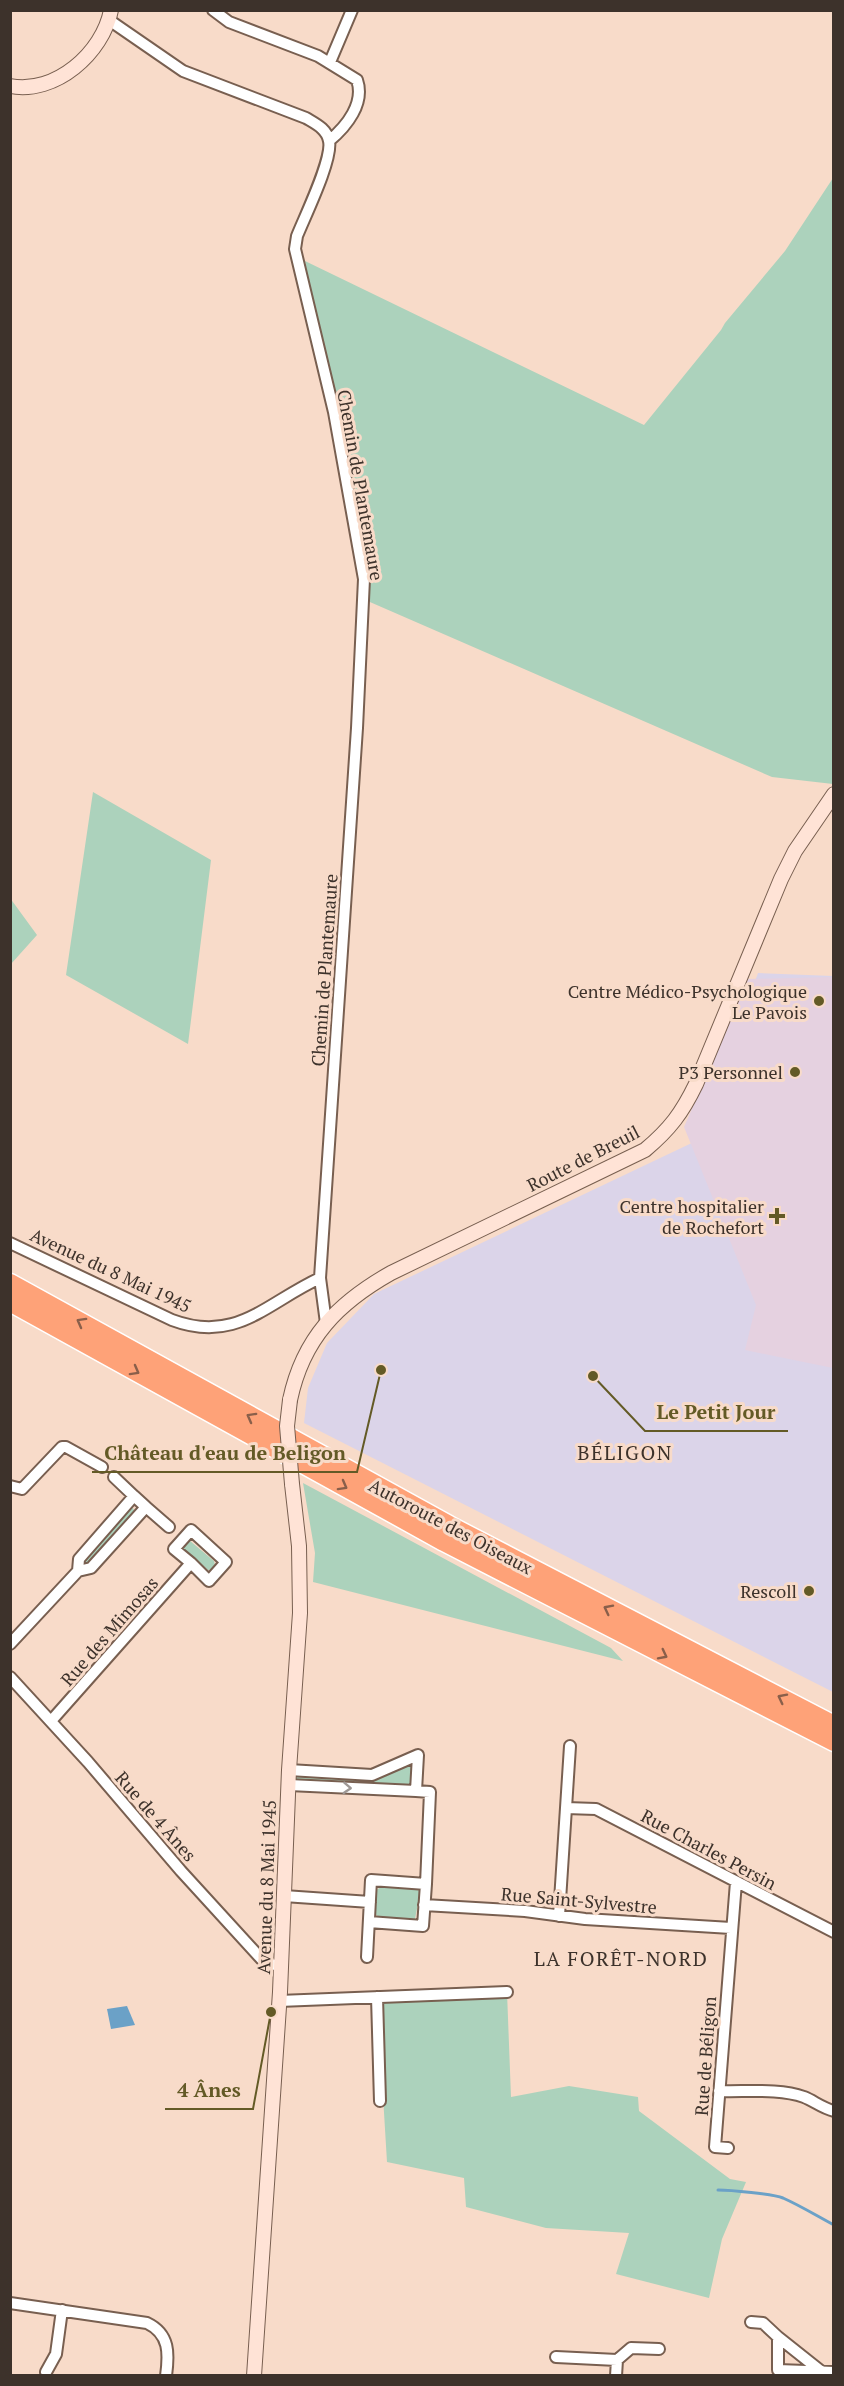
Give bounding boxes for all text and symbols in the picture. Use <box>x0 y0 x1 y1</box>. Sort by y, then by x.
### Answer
street label: Chemin de Plantemaure <box>332 388 390 582</box>
street label: Chemin de Plantemaure <box>305 873 343 1067</box>
place label: Centre Médico-Psychologique Le Pavois <box>568 979 807 1024</box>
marker: Centre Médico-Psychologique Le Pavois <box>812 994 826 1008</box>
place label: P3 Personnel <box>679 1060 783 1084</box>
marker: P3 Personnel <box>788 1065 802 1079</box>
street label: Route de Breuil <box>523 1119 643 1197</box>
place label: Centre hospitalier de Rochefort <box>620 1194 764 1239</box>
marker: Centre hospitalier de Rochefort <box>768 1207 786 1225</box>
street label: Avenue du 8 Mai 1945 <box>27 1222 195 1318</box>
one-way arrow <box>77 1318 87 1330</box>
one-way arrow <box>129 1364 139 1375</box>
callout: Le Petit Jour <box>645 1393 788 1431</box>
text: Le Petit Jour <box>657 1398 776 1425</box>
one-way arrow <box>247 1413 258 1424</box>
callout: Château d'eau de Beligon <box>92 1434 357 1472</box>
text: Château d'eau de Beligon <box>104 1439 346 1466</box>
district label: BÉLIGON <box>577 1439 673 1466</box>
street label: Autoroute des Oiseaux <box>365 1473 538 1580</box>
one-way arrow <box>336 1479 347 1490</box>
street label: Rue des Mimosas <box>55 1571 163 1691</box>
place label: Rescoll <box>740 1579 797 1603</box>
marker: Rescoll <box>802 1584 816 1598</box>
one-way arrow <box>604 1605 615 1616</box>
one-way arrow <box>657 1648 668 1660</box>
one-way arrow <box>777 1694 788 1705</box>
street label: Rue de 4 Ânes <box>110 1766 202 1866</box>
one-way arrow <box>342 1781 351 1794</box>
street label: Avenue du 8 Mai 1945 <box>251 1799 281 1975</box>
street label: Rue Charles Persin <box>637 1803 781 1895</box>
street label: Rue Saint-Sylvestre <box>500 1881 658 1919</box>
district label: LA FORÊT-NORD <box>534 1945 708 1972</box>
street label: Rue de Béligon <box>689 1995 721 2117</box>
callout: 4 Ânes <box>165 2071 253 2109</box>
text: 4 Ânes <box>177 2076 241 2103</box>

